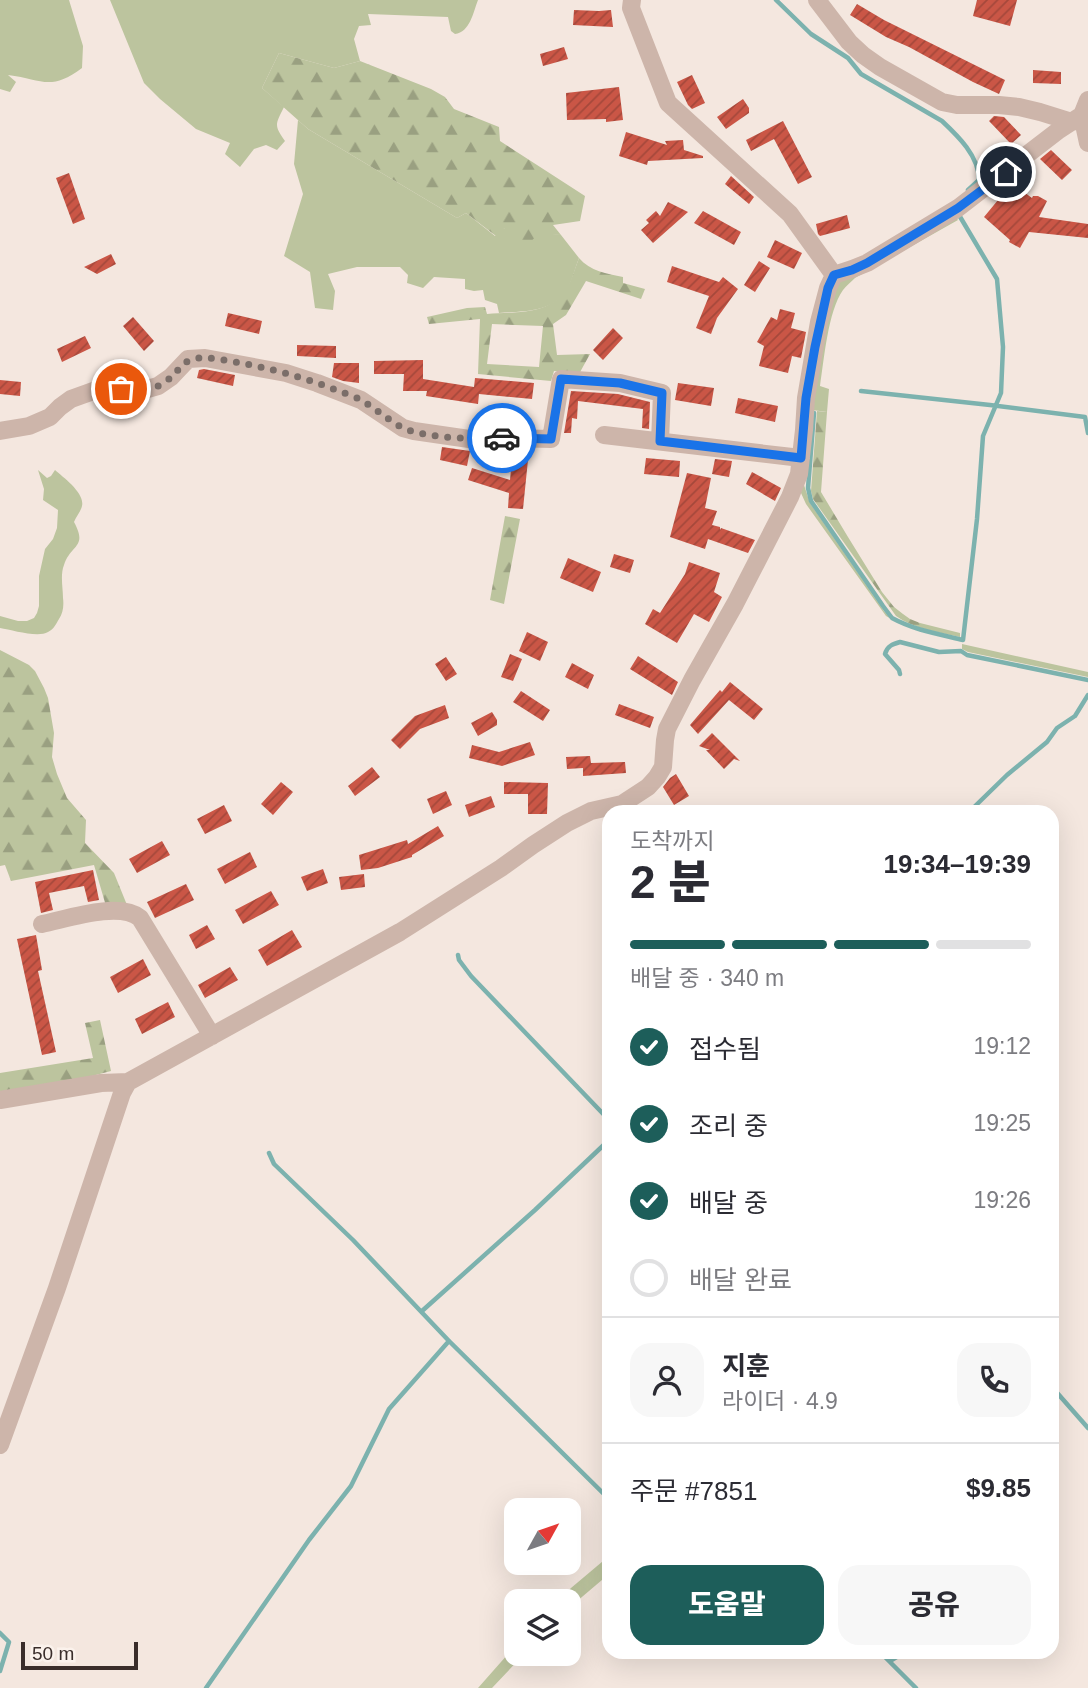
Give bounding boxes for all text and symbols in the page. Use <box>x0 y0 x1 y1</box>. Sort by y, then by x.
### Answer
pin <box>976 142 1036 202</box>
icon: home <box>987 153 1025 191</box>
pin <box>91 359 151 419</box>
icon: bag <box>102 370 140 408</box>
courier <box>467 403 537 473</box>
icon: car <box>483 419 521 457</box>
text: 도착까지 <box>630 828 715 854</box>
text: 19:34–19:39 <box>884 849 1031 879</box>
text: 2 분 <box>630 856 711 908</box>
text: 배달 중 · 340 m <box>630 965 784 991</box>
icon: check <box>630 1028 668 1066</box>
text: 19:12 <box>973 1033 1031 1059</box>
text: 접수됨 <box>689 1034 761 1064</box>
icon: check <box>630 1105 668 1143</box>
text: 19:25 <box>973 1110 1031 1136</box>
text: 조리 중 <box>689 1111 768 1141</box>
icon: check <box>630 1182 668 1220</box>
text: 19:26 <box>973 1187 1031 1213</box>
text: 배달 중 <box>689 1188 768 1218</box>
text: 배달 완료 <box>689 1265 792 1295</box>
button: person <box>630 1343 704 1417</box>
button: phone <box>957 1343 1031 1417</box>
text: 지훈 <box>722 1351 770 1381</box>
text: 라이더 · 4.9 <box>722 1388 838 1414</box>
text: $9.85 <box>966 1473 1031 1503</box>
text: 주문 #7851 <box>630 1476 757 1506</box>
north arrow <box>504 1498 581 1575</box>
map controls <box>504 1498 581 1666</box>
button: 도움말 <box>630 1565 824 1645</box>
button: 공유 <box>838 1565 1031 1645</box>
button: layers <box>504 1589 581 1666</box>
scale bar <box>21 1639 138 1671</box>
text: 50 m <box>32 1643 74 1664</box>

